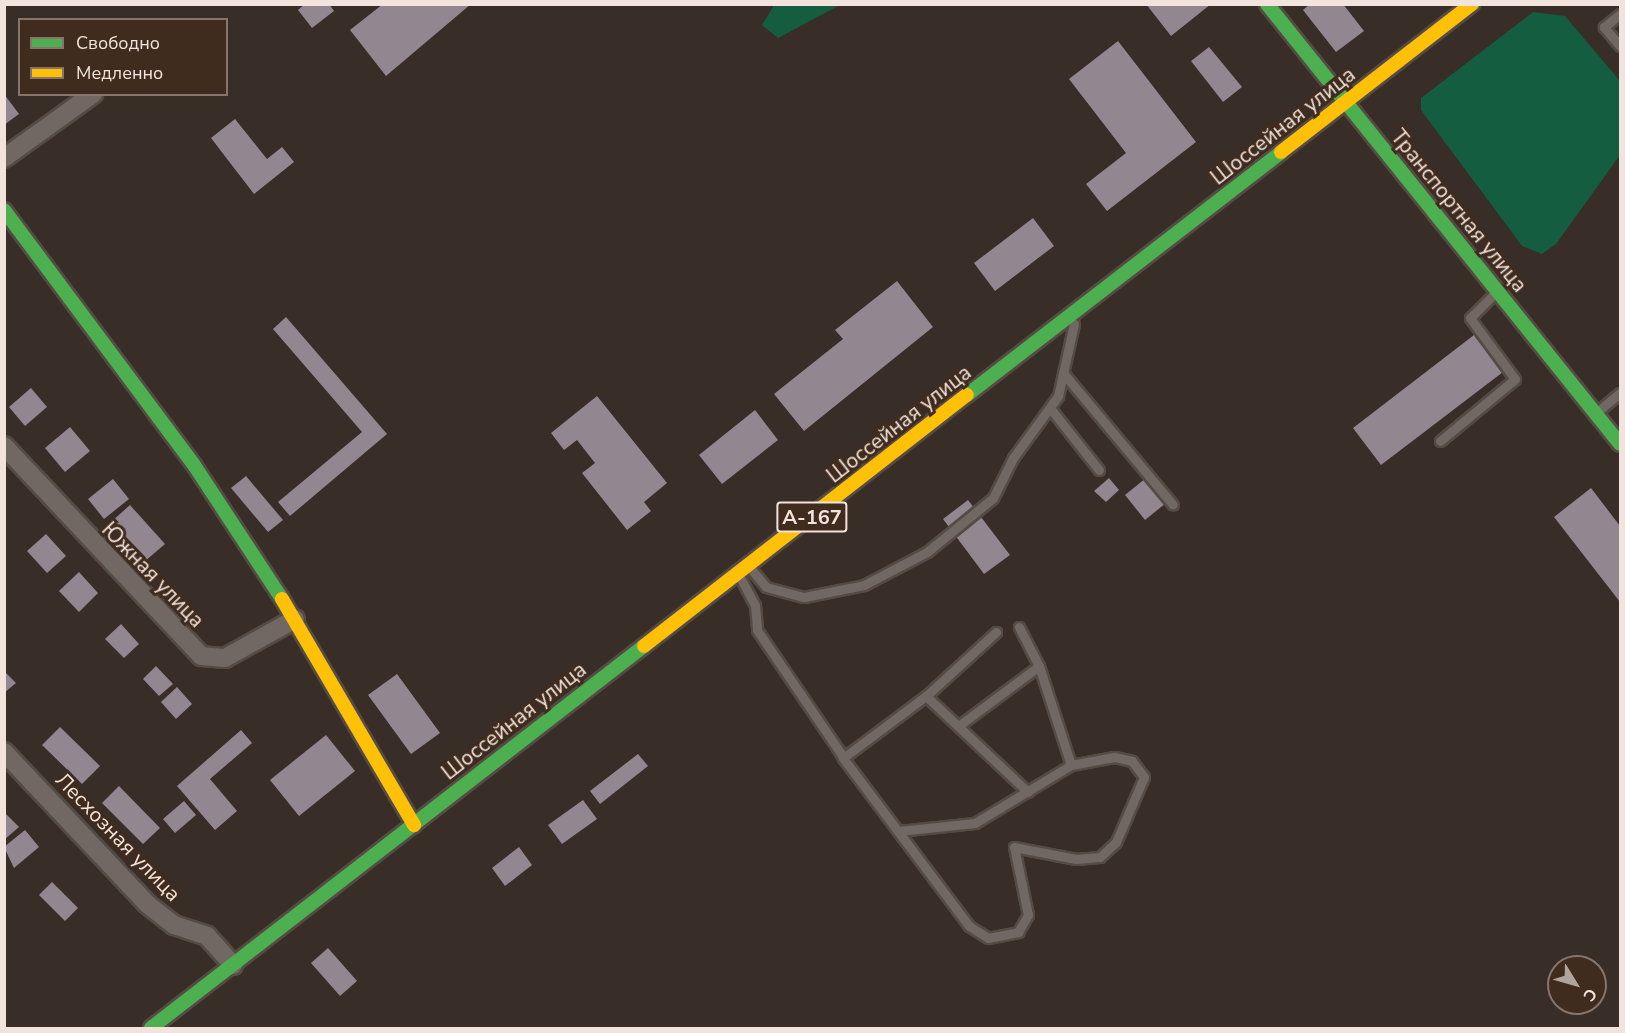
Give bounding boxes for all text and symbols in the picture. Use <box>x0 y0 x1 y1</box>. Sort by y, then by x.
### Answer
legend <box>18 18 228 96</box>
text: Свободно <box>76 31 160 55</box>
text: Медленно <box>76 61 163 85</box>
street label: Шоссейная улица <box>1206 62 1360 190</box>
street label: Транспортная улица <box>1386 125 1532 297</box>
street label: Шоссейная улица <box>822 360 976 488</box>
road number: А-167 <box>776 500 848 534</box>
street label: Южная улица <box>96 517 210 633</box>
street label: Шоссейная улица <box>437 657 591 785</box>
street label: Лесхозная улица <box>50 767 186 907</box>
north arrow <box>1547 955 1607 1015</box>
text: С <box>1578 984 1602 1006</box>

